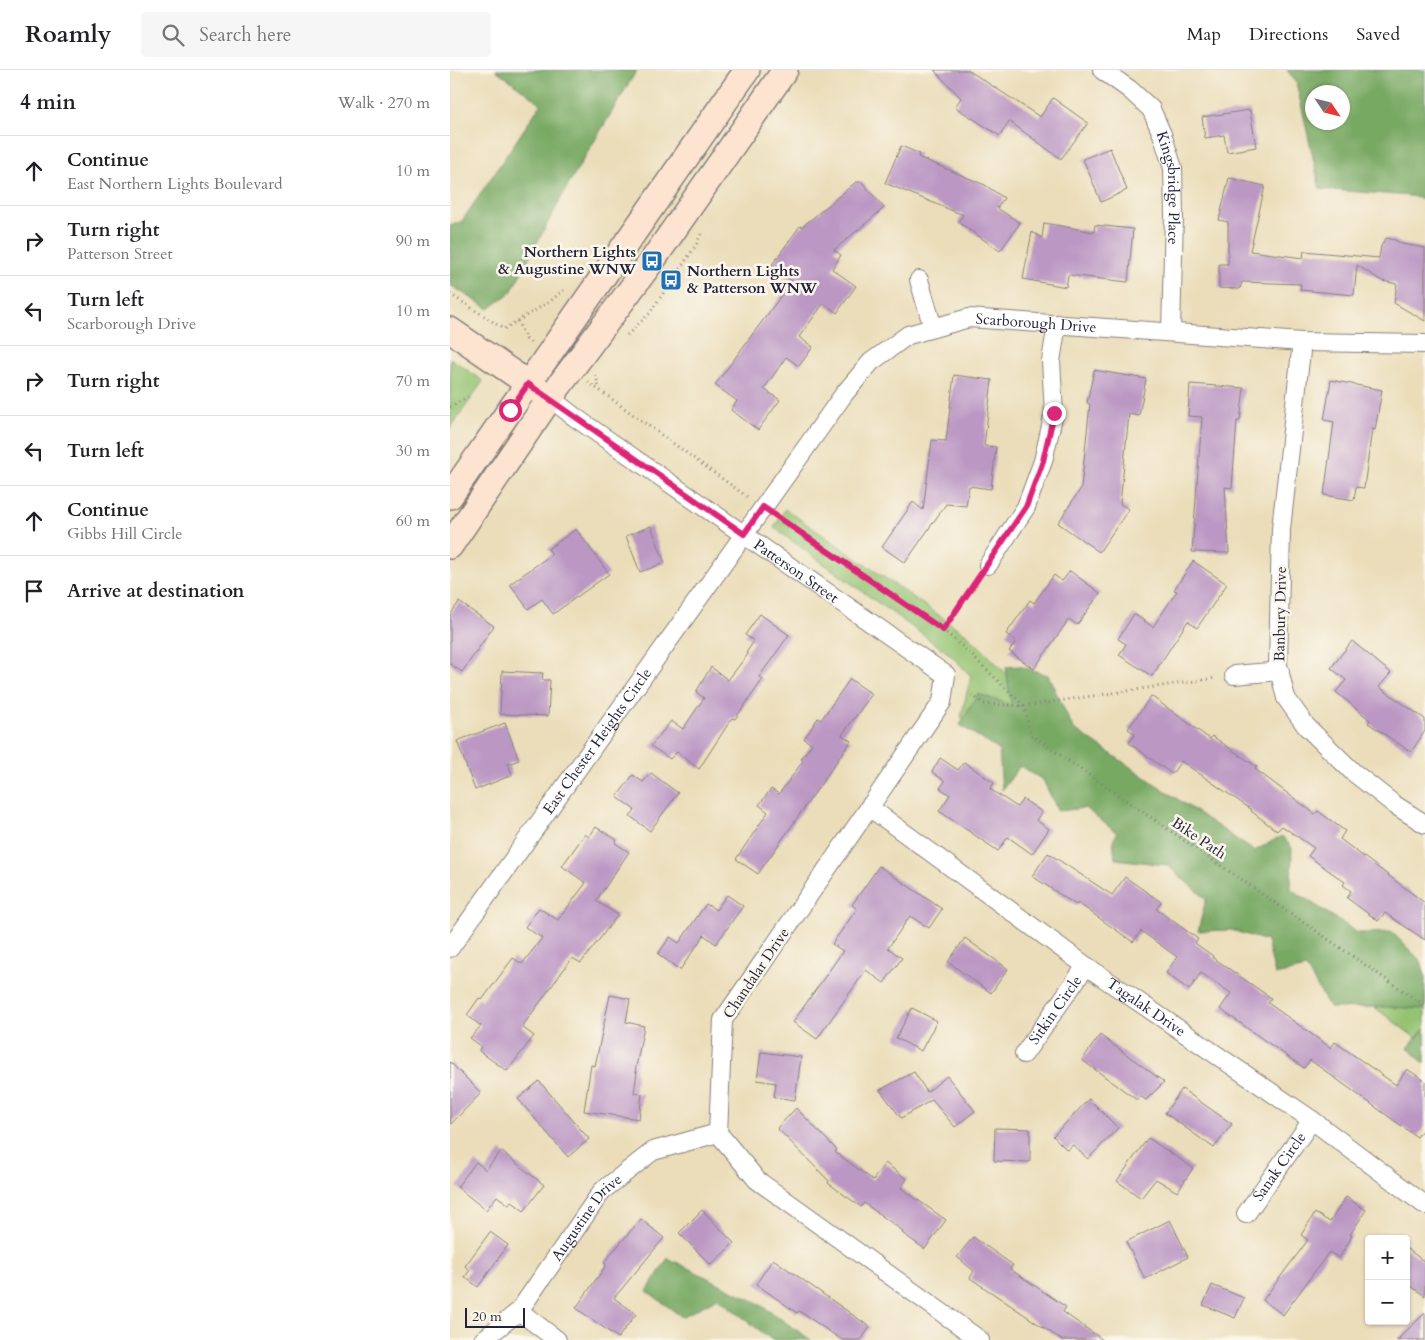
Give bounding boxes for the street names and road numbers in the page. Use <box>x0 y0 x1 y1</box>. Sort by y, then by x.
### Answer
street label: Kingsbridge Place <box>1152 128 1184 245</box>
street label: Scarborough Drive <box>975 308 1097 337</box>
street label: Patterson Street <box>750 535 843 608</box>
street label: Banbury Drive <box>1269 566 1291 662</box>
street label: East Chester Heights Circle <box>538 664 656 818</box>
street label: Bike Path <box>1168 812 1231 864</box>
street label: Chandalar Drive <box>718 924 794 1022</box>
street label: Sitkin Circle <box>1024 971 1086 1048</box>
street label: Tagalak Drive <box>1103 973 1190 1041</box>
street label: Sanak Circle <box>1248 1128 1311 1205</box>
street label: Augustine Drive <box>547 1169 626 1265</box>

